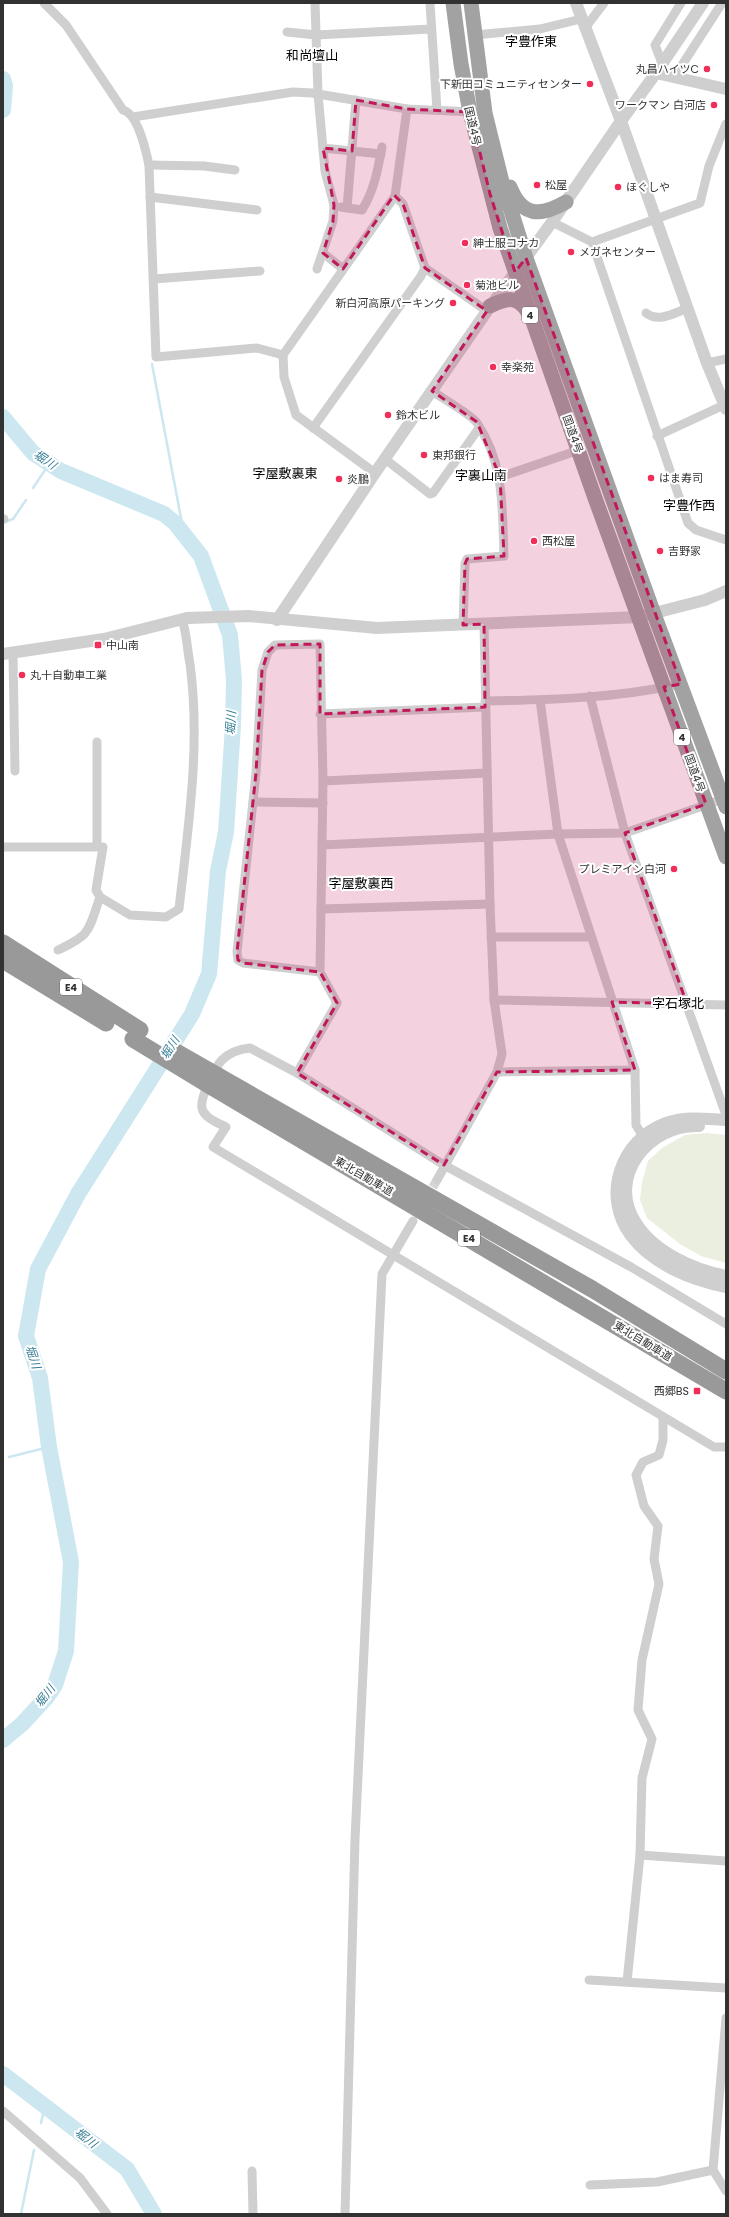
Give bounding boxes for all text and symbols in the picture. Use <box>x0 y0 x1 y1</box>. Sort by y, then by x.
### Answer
district label: 字豊作東 <box>505 32 557 51</box>
district label: 和尚壇山 <box>286 46 338 65</box>
place label: 丸昌ハイツC <box>636 61 699 77</box>
marker: 丸昌ハイツC <box>702 64 712 74</box>
place label: 下新田コミュニティセンター <box>440 76 582 92</box>
marker: 下新田コミュニティセンター <box>585 79 595 89</box>
place label: ワークマン 白河店 <box>615 97 706 113</box>
marker: ワークマン 白河店 <box>709 100 719 110</box>
street label: 国道4号 <box>461 105 485 147</box>
place label: 松屋 <box>545 177 567 193</box>
place label: ほぐしや <box>626 179 670 195</box>
marker: 松屋 <box>532 180 542 190</box>
marker: ほぐしや <box>613 182 623 192</box>
place label: 紳士服コナカ <box>473 235 539 251</box>
marker: 紳士服コナカ <box>460 238 470 248</box>
place label: メガネセンター <box>579 244 656 260</box>
marker: メガネセンター <box>566 247 576 257</box>
place label: 菊池ビル <box>475 277 519 293</box>
marker: 菊池ビル <box>462 280 472 290</box>
place label: 新白河高原パーキング <box>335 295 445 311</box>
marker: 新白河高原パーキング <box>448 298 458 308</box>
road number: 4 <box>522 307 538 323</box>
place label: 幸楽苑 <box>501 359 534 375</box>
marker: 幸楽苑 <box>488 362 498 372</box>
place label: 鈴木ビル <box>396 407 440 423</box>
marker: 鈴木ビル <box>383 410 393 420</box>
street label: 国道4号 <box>559 413 587 455</box>
water label: 堀川 <box>31 446 62 474</box>
place label: 東邦銀行 <box>432 447 476 463</box>
marker: 東邦銀行 <box>419 450 429 460</box>
district label: 字屋敷裏東 <box>252 464 318 483</box>
district label: 字裏山南 <box>455 466 507 485</box>
place label: はま寿司 <box>659 470 703 486</box>
place label: 炎鵬 <box>347 471 369 487</box>
marker: はま寿司 <box>646 473 656 483</box>
marker: 炎鵬 <box>334 474 344 484</box>
district label: 字豊作西 <box>663 496 715 515</box>
place label: 西松屋 <box>542 533 575 549</box>
marker: 西松屋 <box>529 536 539 546</box>
place label: 吉野家 <box>668 543 701 559</box>
marker: 吉野家 <box>655 546 665 556</box>
place label: 中山南 <box>106 637 139 653</box>
marker: 中山南 <box>93 640 103 650</box>
place label: 丸十自動車工業 <box>30 667 107 683</box>
marker: 丸十自動車工業 <box>17 670 27 680</box>
water label: 堀川 <box>221 709 240 735</box>
road number: 4 <box>674 729 690 745</box>
street label: 国道4号 <box>681 752 709 794</box>
place label: プレミアイン白河 <box>579 861 666 877</box>
marker: プレミアイン白河 <box>669 864 679 874</box>
district label: 字屋敷裏西 <box>328 874 394 893</box>
road number: E4 <box>60 979 82 995</box>
district label: 字石塚北 <box>652 994 704 1013</box>
water label: 堀川 <box>156 1031 184 1062</box>
street label: 東北自動車道 <box>331 1153 397 1199</box>
road number: E4 <box>458 1230 480 1246</box>
street label: 東北自動車道 <box>611 1317 675 1365</box>
water label: 堀川 <box>22 1343 46 1373</box>
place label: 西郷BS <box>654 1383 689 1399</box>
marker: 西郷BS <box>692 1386 702 1396</box>
water label: 堀川 <box>31 1679 60 1710</box>
water label: 堀川 <box>72 2124 103 2153</box>

